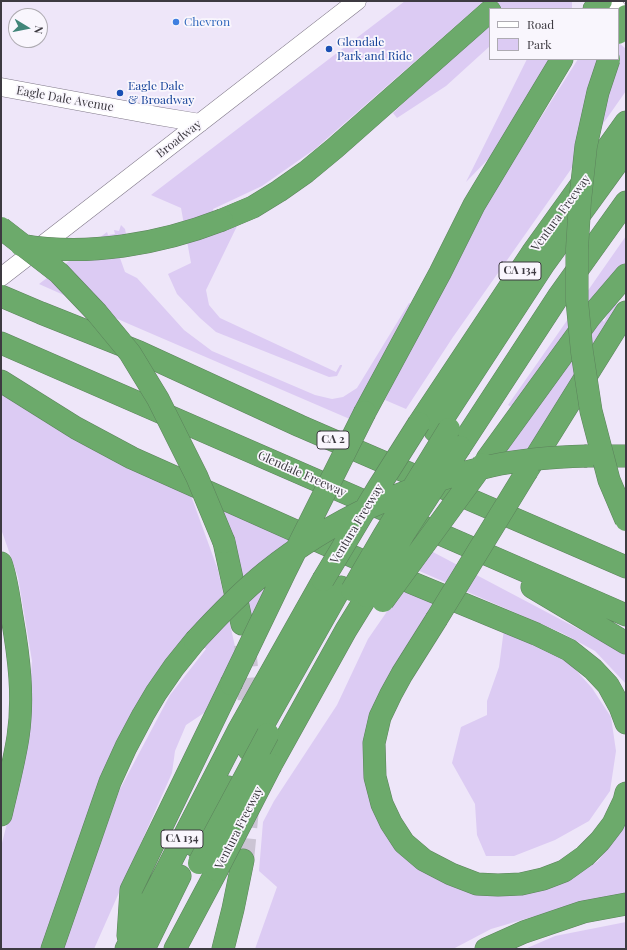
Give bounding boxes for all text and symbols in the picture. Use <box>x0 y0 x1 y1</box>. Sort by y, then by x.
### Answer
north arrow <box>8 8 48 48</box>
legend <box>489 8 619 60</box>
place label: Chevron <box>184 15 230 29</box>
text: Road <box>527 16 554 32</box>
marker: Chevron <box>171 17 181 27</box>
text: N <box>31 25 47 35</box>
place label: Glendale Park and Ride <box>337 35 412 63</box>
text: Park <box>527 36 552 52</box>
marker: Glendale Park and Ride <box>324 44 334 54</box>
place label: Eagle Dale & Broadway <box>128 79 194 107</box>
street label: Eagle Dale Avenue <box>15 83 115 115</box>
marker: Eagle Dale & Broadway <box>115 88 125 98</box>
street label: Broadway <box>154 117 204 161</box>
street label: Ventura Freeway <box>529 172 593 254</box>
road number: CA 134 <box>499 262 541 280</box>
road number: CA 2 <box>317 431 349 449</box>
street label: Glendale Freeway <box>256 448 348 500</box>
street label: Ventura Freeway <box>327 481 387 567</box>
street label: Ventura Freeway <box>212 784 266 872</box>
road number: CA 134 <box>161 830 203 848</box>

